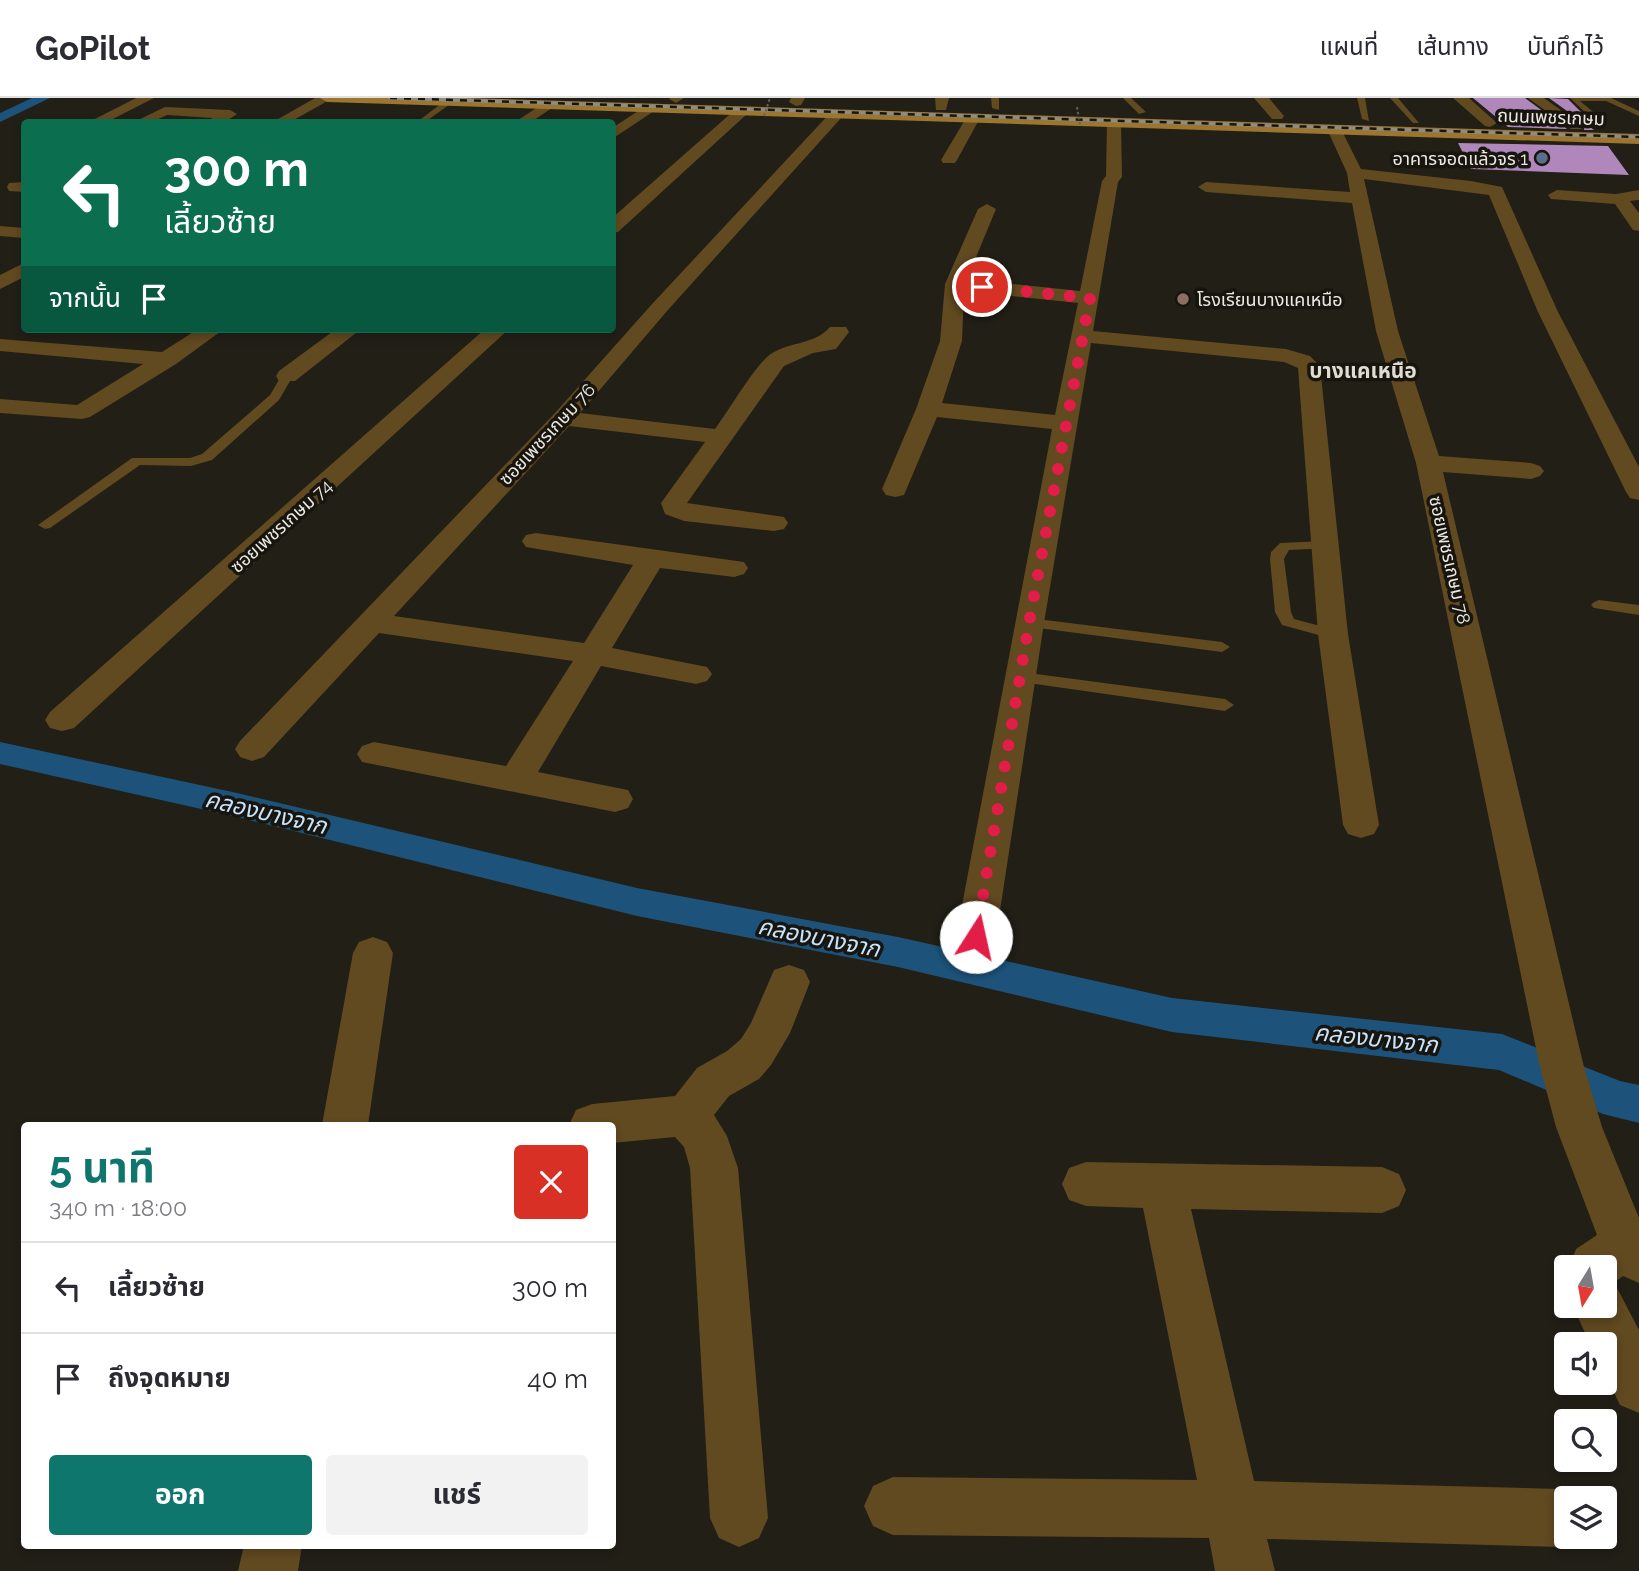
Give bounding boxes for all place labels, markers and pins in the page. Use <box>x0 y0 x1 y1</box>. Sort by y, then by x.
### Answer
place label: อาคารจอดแล้วจร 1 <box>1392 148 1528 169</box>
marker: อาคารจอดแล้วจร 1 <box>1534 150 1550 166</box>
pin <box>952 257 1012 317</box>
place label: โรงเรียนบางแคเหนือ <box>1197 289 1343 310</box>
marker: โรงเรียนบางแคเหนือ <box>1175 291 1191 307</box>

